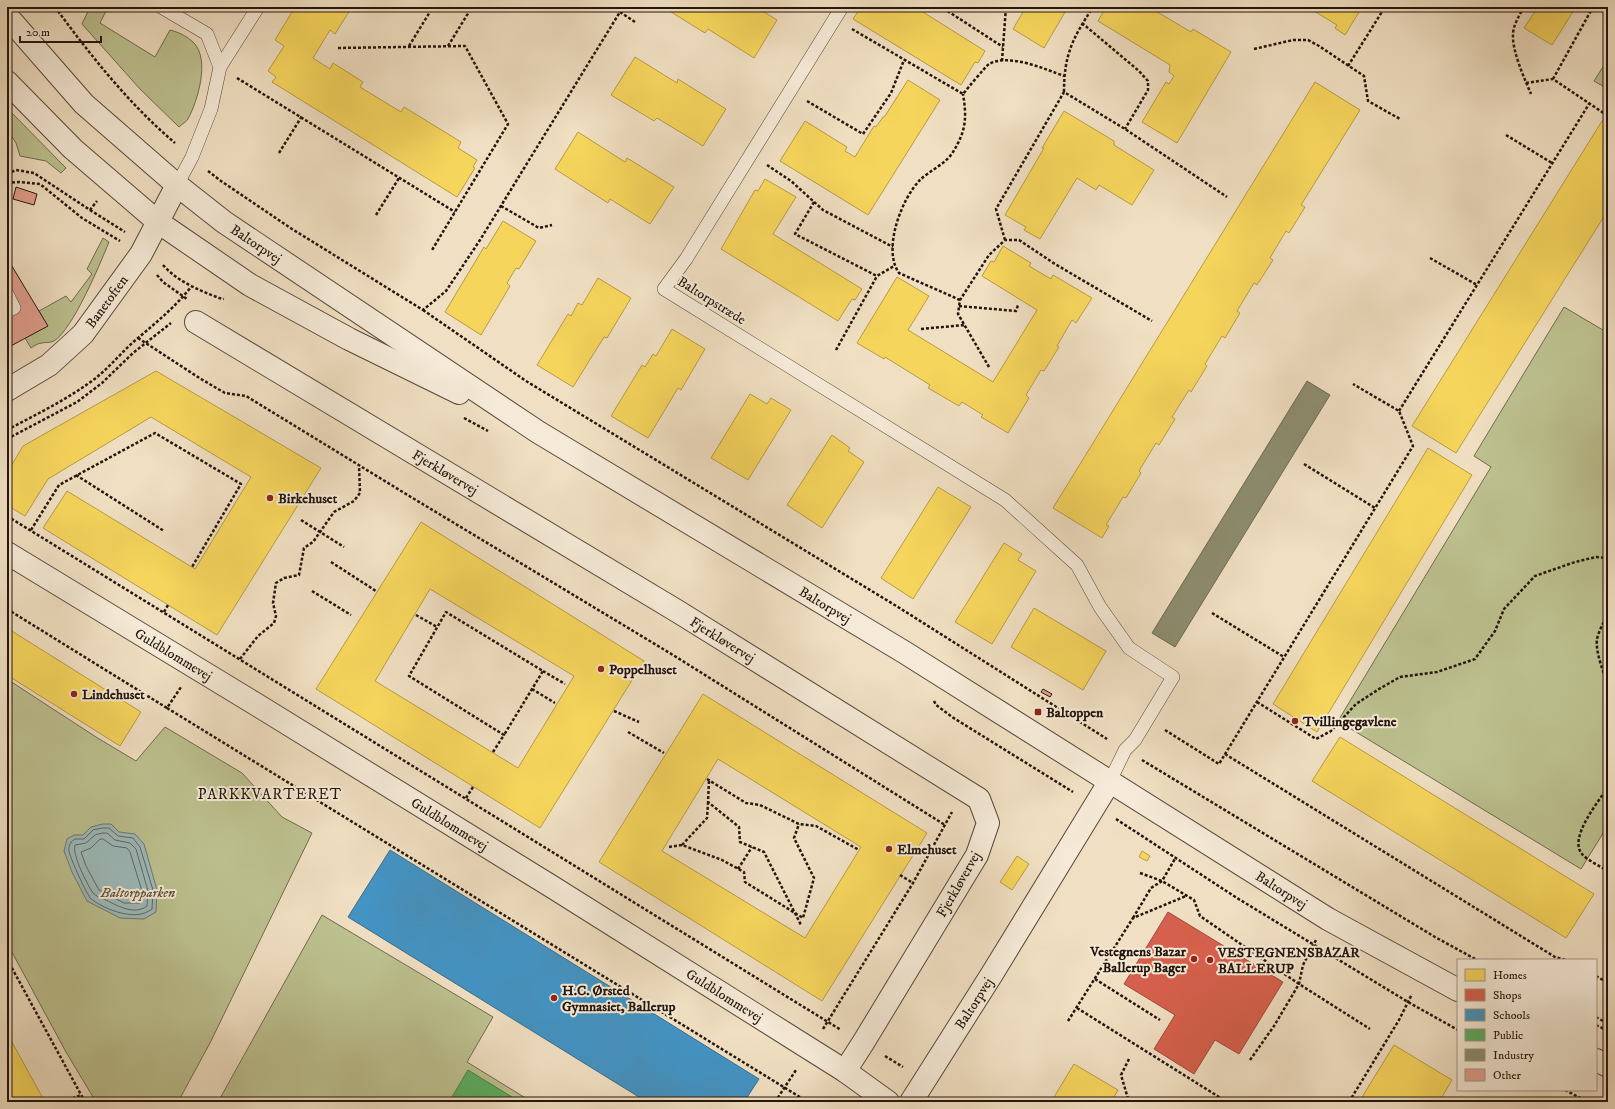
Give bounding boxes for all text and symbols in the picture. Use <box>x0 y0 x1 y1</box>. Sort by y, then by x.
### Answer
scale bar <box>20 18 101 44</box>
text: 20 m <box>26 25 50 40</box>
street label: Baltorpvej <box>227 221 285 268</box>
street label: Banetoften <box>82 272 133 332</box>
street label: Baltorpstræde <box>674 273 749 329</box>
street label: Fjerkløvervej <box>409 446 481 499</box>
place label: Birkehuset <box>278 490 338 508</box>
marker: Birkehuset <box>265 493 275 503</box>
street label: Baltorpvej <box>795 583 854 628</box>
street label: Fjerkløvervej <box>686 613 758 667</box>
street label: Guldblommevej <box>131 625 215 685</box>
place label: Poppelhuset <box>609 661 677 679</box>
marker: Poppelhuset <box>596 664 606 674</box>
place label: Lindehuset <box>82 686 145 704</box>
marker: Lindehuset <box>69 689 79 699</box>
place label: Baltoppen <box>1046 704 1104 722</box>
marker: Baltoppen <box>1033 707 1043 717</box>
place label: Tvillingegavlene <box>1302 713 1397 731</box>
marker: Tvillingegavlene <box>1290 716 1300 726</box>
district label: PARKKVARTERET <box>198 785 342 804</box>
street label: Guldblommevej <box>407 794 491 855</box>
place label: Elmehuset <box>897 841 957 859</box>
marker: Elmehuset <box>884 844 894 854</box>
street label: Fjerkløvervej <box>933 848 985 921</box>
street label: Baltorpvej <box>1252 868 1310 914</box>
park label: Baltorpparken <box>100 884 175 902</box>
place label: Vestegnens Bazar Ballerup Bager <box>1089 943 1187 977</box>
place label: VESTEGNENSBAZAR BALLERUP <box>1217 944 1360 978</box>
marker: Vestegnens Bazar Ballerup Bager <box>1189 954 1199 964</box>
marker: VESTEGNENSBAZAR BALLERUP <box>1205 955 1215 965</box>
legend <box>1457 959 1597 1091</box>
street label: Guldblommevej <box>682 965 766 1027</box>
text: Homes <box>1493 968 1527 983</box>
street label: Baltorpvej <box>951 974 997 1033</box>
place label: H.C. Ørsted Gymnasiet, Ballerup <box>562 982 676 1016</box>
text: Shops <box>1493 988 1521 1003</box>
marker: H.C. Ørsted Gymnasiet, Ballerup <box>549 993 559 1003</box>
text: Schools <box>1493 1008 1530 1023</box>
text: Public <box>1493 1028 1523 1043</box>
text: Industry <box>1493 1048 1534 1063</box>
text: Other <box>1493 1068 1522 1083</box>

